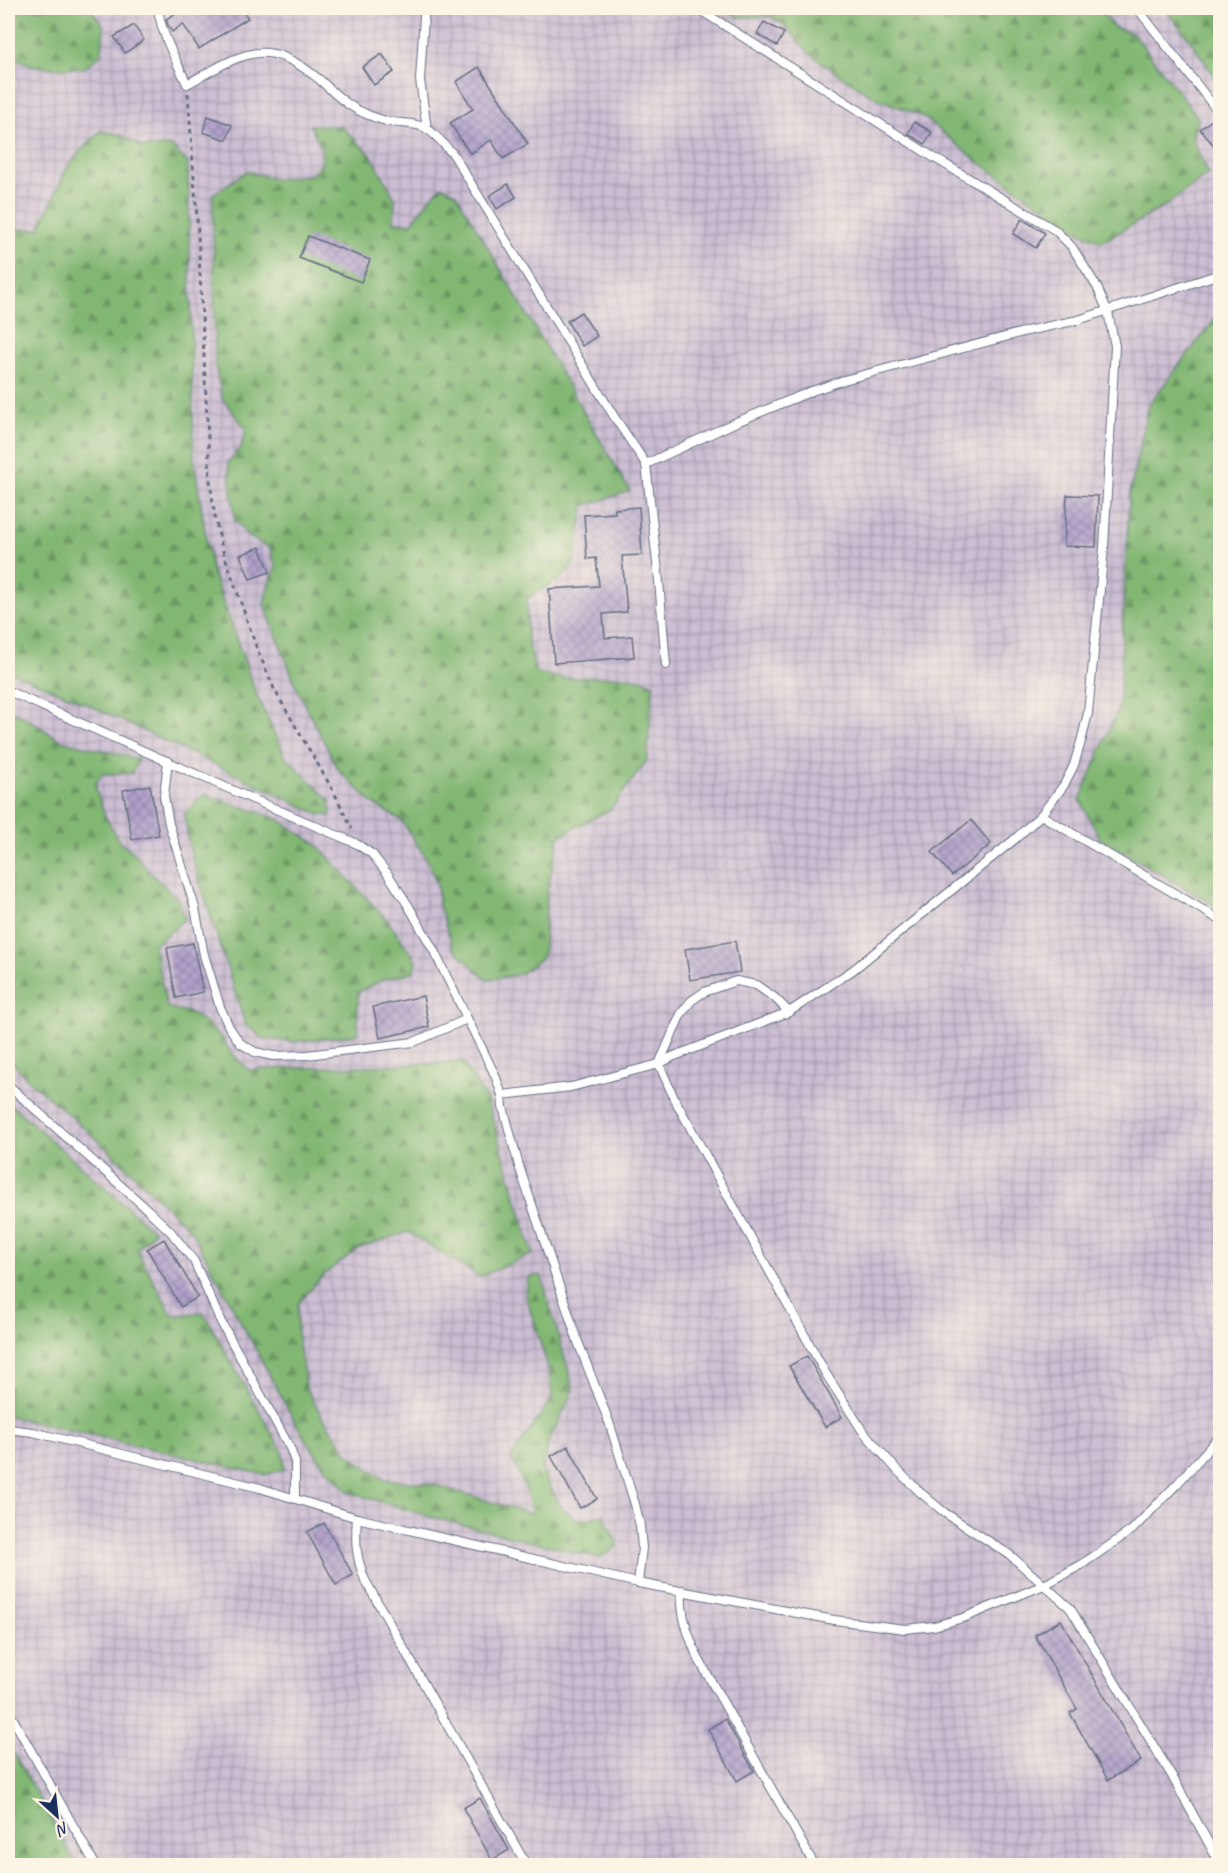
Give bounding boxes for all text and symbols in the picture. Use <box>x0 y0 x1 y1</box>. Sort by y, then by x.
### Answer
north arrow <box>27 1786 87 1846</box>
text: N <box>52 1817 72 1841</box>

